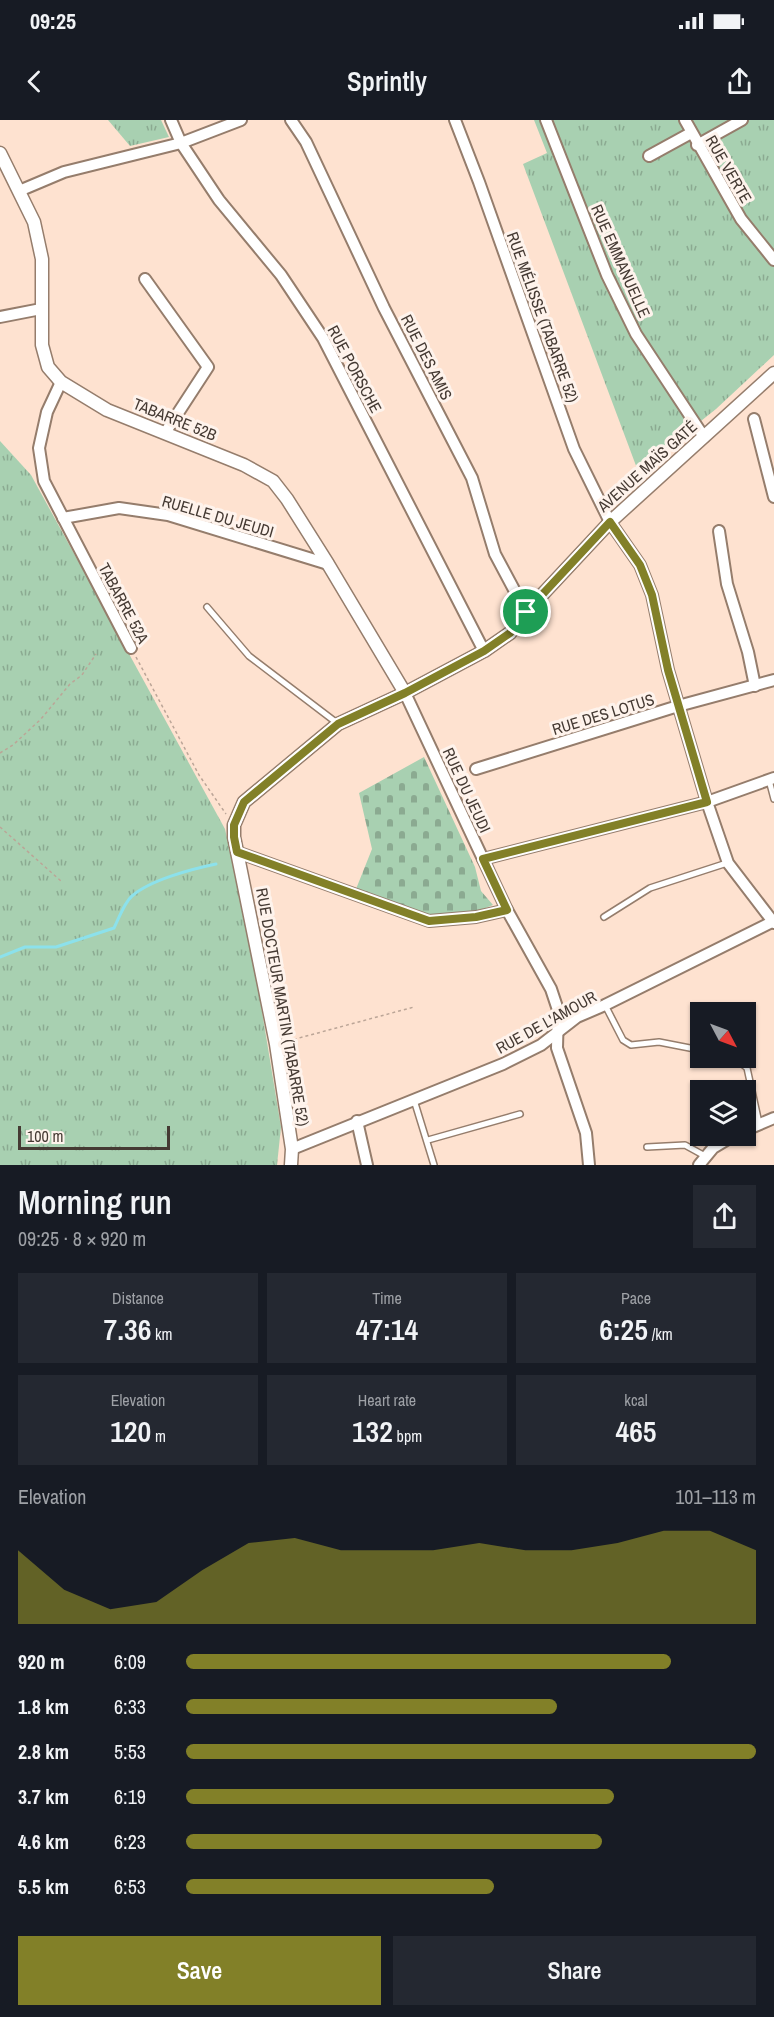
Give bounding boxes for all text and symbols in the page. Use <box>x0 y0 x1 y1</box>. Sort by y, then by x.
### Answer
text: 09:25 <box>30 6 76 36</box>
text: Sprintly <box>347 63 427 99</box>
icon: back <box>18 65 51 98</box>
icon: share <box>723 65 756 98</box>
street label: RUE VERTE <box>701 131 757 207</box>
street label: RUE EMMANUELLE <box>586 201 656 321</box>
street label: RUE MÉLISSE (TABARRE 52) <box>502 229 584 405</box>
street label: RUE DES AMIS <box>396 310 458 404</box>
street label: RUE PORSCHE <box>323 321 387 417</box>
street label: TABARRE 52B <box>130 392 220 446</box>
street label: AVENUE MAÏS GATÉ <box>592 415 702 517</box>
street label: RUELLE DU JEUDI <box>160 490 276 542</box>
street label: TABARRE 52A <box>94 559 154 647</box>
pin <box>500 586 551 637</box>
icon: arrive <box>509 595 542 628</box>
street label: RUE DES LOTUS <box>549 688 657 740</box>
street label: RUE DU JEUDI <box>438 744 496 836</box>
street label: RUE DOCTEUR MARTIN (TABARRE 52) <box>251 886 315 1128</box>
street label: RUE DE L'AMOUR <box>492 985 601 1059</box>
north arrow <box>690 1002 756 1068</box>
map controls <box>690 1002 756 1146</box>
button: layers <box>690 1080 756 1146</box>
scale bar <box>18 1123 170 1150</box>
text: 100 m <box>27 1125 63 1147</box>
text: Morning run <box>18 1180 172 1224</box>
button: share <box>693 1185 756 1248</box>
text: 09:25 · 8 × 920 m <box>18 1225 146 1252</box>
text: Distance <box>112 1287 164 1309</box>
text: Time <box>372 1287 402 1309</box>
text: Pace <box>621 1287 651 1309</box>
text: 7.36 <box>103 1309 151 1349</box>
text: 47:14 <box>356 1309 418 1349</box>
text: 6:25 <box>599 1309 648 1349</box>
text: km <box>151 1323 173 1345</box>
text: /km <box>648 1323 673 1345</box>
text: Elevation <box>111 1389 165 1411</box>
text: Heart rate <box>358 1389 416 1411</box>
text: kcal <box>624 1389 648 1411</box>
text: 120 <box>110 1411 151 1451</box>
text: 132 <box>352 1411 393 1451</box>
text: 465 <box>615 1411 657 1451</box>
text: m <box>151 1425 166 1447</box>
text: bpm <box>393 1425 422 1447</box>
text: Elevation <box>18 1483 86 1510</box>
text: 101–113 m <box>675 1483 756 1510</box>
text: 920 m <box>18 1648 65 1675</box>
text: 6:09 <box>114 1648 146 1675</box>
text: 1.8 km <box>18 1693 69 1720</box>
text: 6:33 <box>114 1693 146 1720</box>
text: 2.8 km <box>18 1738 69 1765</box>
text: 5:53 <box>114 1738 146 1765</box>
text: 3.7 km <box>18 1783 69 1810</box>
text: 6:19 <box>114 1783 146 1810</box>
text: 4.6 km <box>18 1828 69 1855</box>
text: 6:23 <box>114 1828 146 1855</box>
text: 5.5 km <box>18 1873 69 1900</box>
text: 6:53 <box>114 1873 146 1900</box>
button: Save <box>18 1936 381 2005</box>
button: Share <box>393 1936 756 2005</box>

